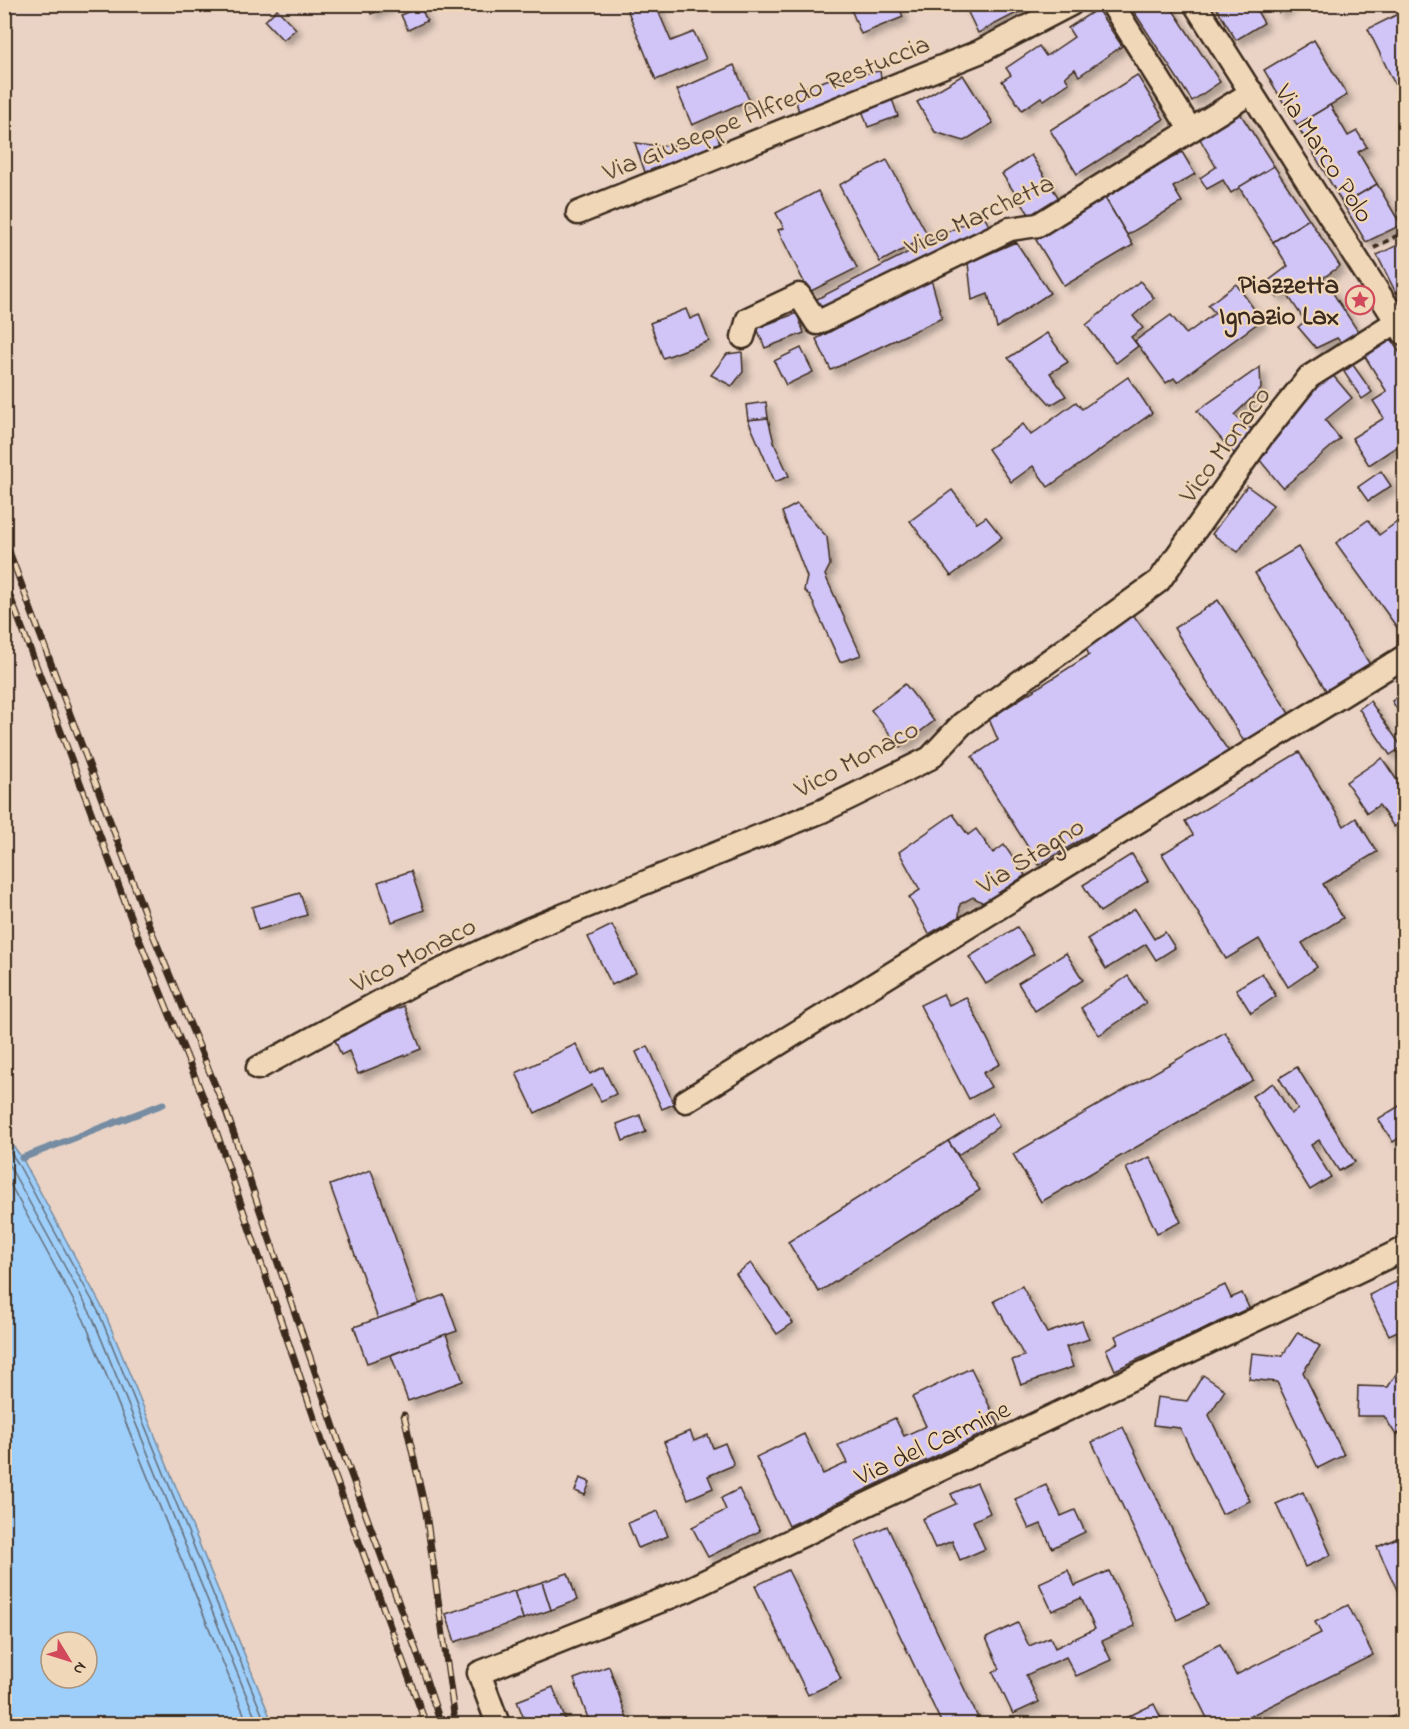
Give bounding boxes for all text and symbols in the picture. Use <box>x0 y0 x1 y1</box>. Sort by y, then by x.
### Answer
street label: Via Giuseppe Alfredo Restuccia <box>597 26 936 193</box>
street label: Via Marco Polo <box>1263 77 1382 231</box>
street label: Vico Marchetta <box>898 165 1061 268</box>
place label: Piazzetta Ignazio Lax <box>1219 267 1339 338</box>
place icon: Piazzetta Ignazio Lax <box>1344 284 1376 316</box>
street label: Vico Monaco <box>1170 379 1282 513</box>
street label: Vico Monaco <box>787 711 926 810</box>
street label: Via Stagno <box>969 809 1093 906</box>
street label: Vico Monaco <box>344 908 484 1005</box>
street label: Via del Carmine <box>848 1391 1018 1498</box>
north arrow <box>39 1630 99 1690</box>
text: N <box>66 1656 92 1680</box>

